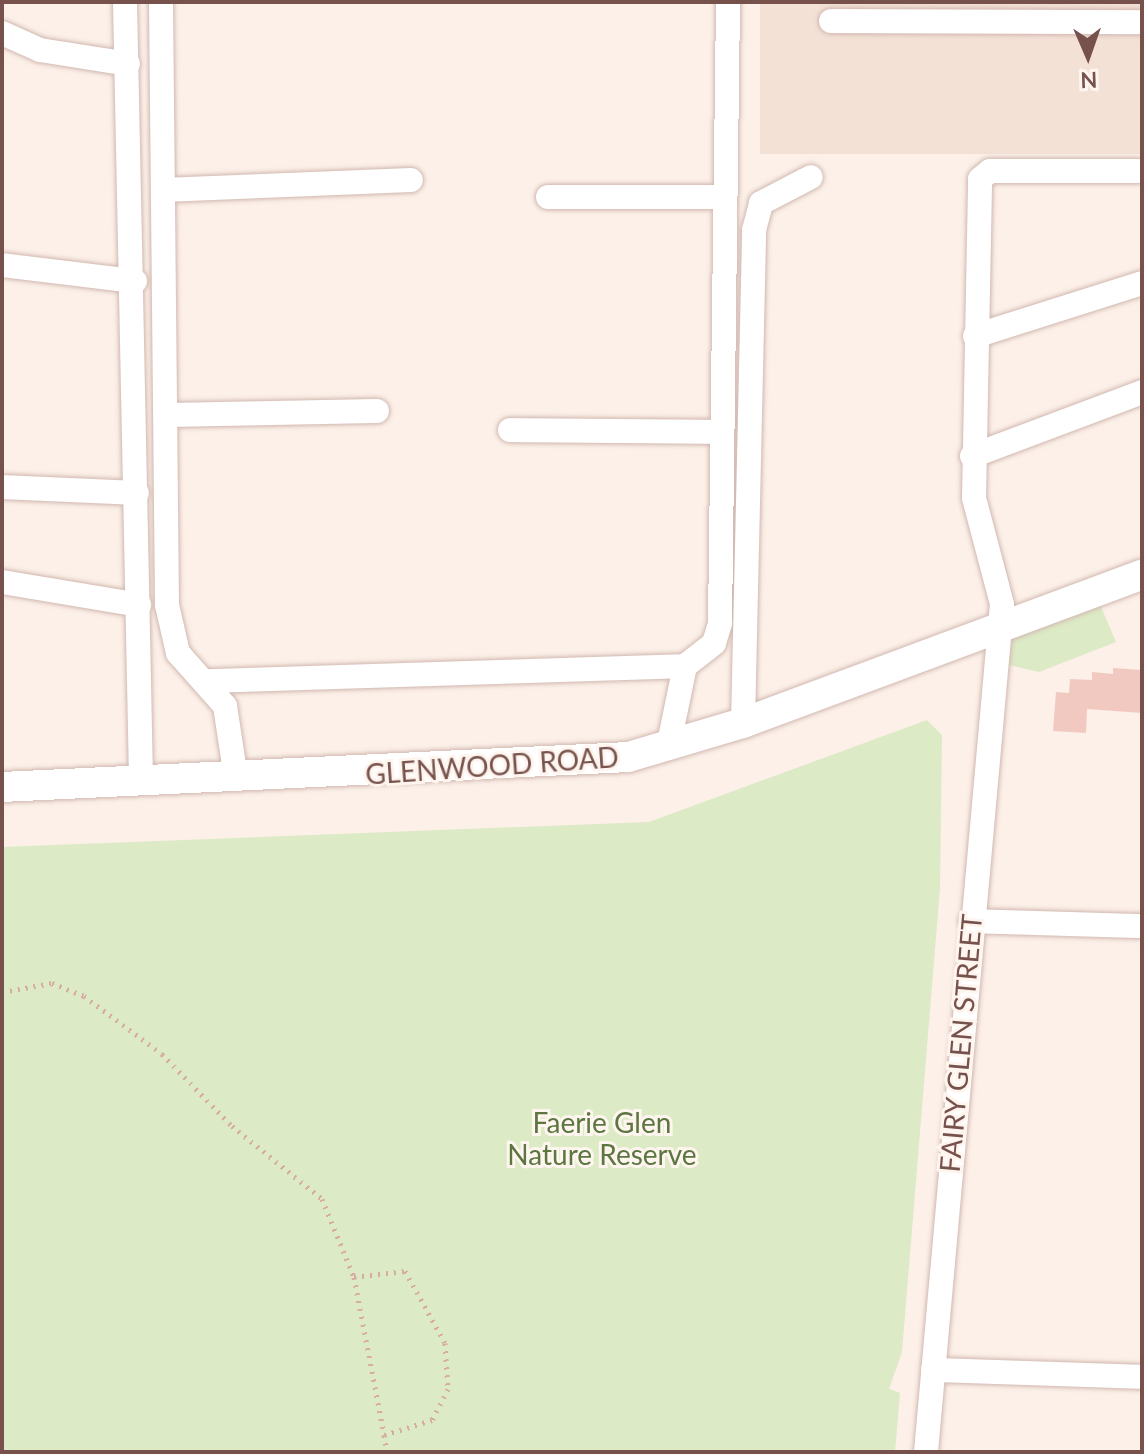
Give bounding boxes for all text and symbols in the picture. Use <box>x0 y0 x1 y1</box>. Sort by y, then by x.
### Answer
north arrow <box>1048 16 1128 96</box>
text: N <box>1080 67 1098 94</box>
street label: GLENWOOD ROAD <box>364 739 620 791</box>
street label: FAIRY GLEN STREET <box>932 912 988 1174</box>
park label: Faerie Glen Nature Reserve <box>507 1105 697 1171</box>

